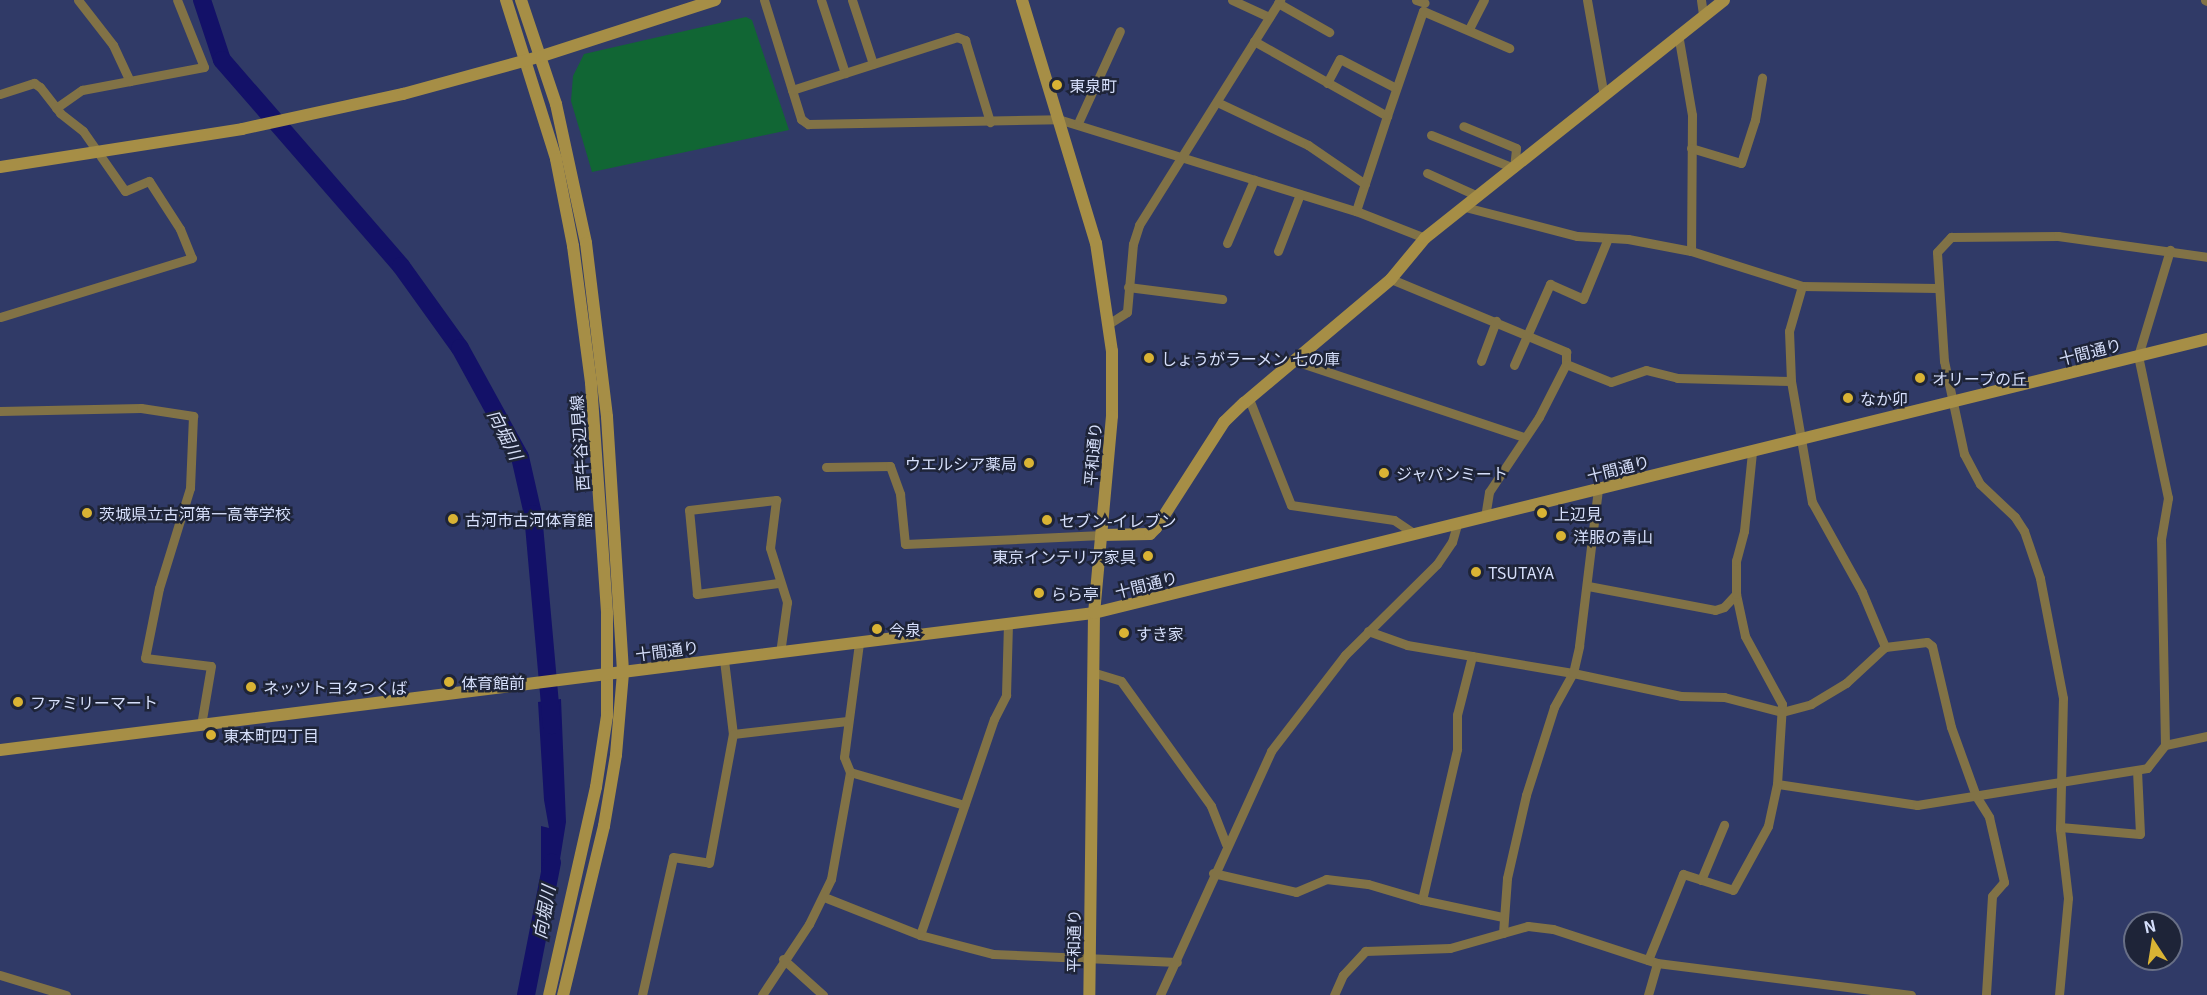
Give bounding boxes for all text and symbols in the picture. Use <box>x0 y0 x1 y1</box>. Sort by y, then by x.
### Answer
place label: 東泉町 <box>1069 75 1117 95</box>
marker: 東泉町 <box>1050 78 1064 92</box>
street label: 十間通り <box>2057 334 2123 368</box>
place label: しょうがラーメン 七の庫 <box>1161 348 1341 368</box>
marker: しょうがラーメン 七の庫 <box>1142 351 1156 365</box>
place label: オリーブの丘 <box>1932 368 2028 388</box>
marker: オリーブの丘 <box>1913 371 1927 385</box>
place label: なか卯 <box>1860 388 1908 408</box>
marker: なか卯 <box>1841 391 1855 405</box>
street label: 西牛谷辺見線 <box>566 394 592 492</box>
water label: 向堀川 <box>484 405 528 463</box>
street label: 平和通り <box>1080 421 1104 487</box>
street label: 十間通り <box>1585 451 1651 485</box>
place label: ウエルシア薬局 <box>905 453 1017 473</box>
marker: ウエルシア薬局 <box>1022 456 1036 470</box>
place label: ジャパンミート <box>1396 463 1508 483</box>
marker: ジャパンミート <box>1377 466 1391 480</box>
place label: 茨城県立古河第一高等学校 <box>99 503 291 523</box>
place label: 上辺見 <box>1554 503 1602 523</box>
marker: 茨城県立古河第一高等学校 <box>80 506 94 520</box>
marker: 上辺見 <box>1535 506 1549 520</box>
place label: 古河市古河体育館 <box>465 509 593 529</box>
place label: セブン-イレブン <box>1059 510 1177 530</box>
marker: 古河市古河体育館 <box>446 512 460 526</box>
marker: セブン-イレブン <box>1040 513 1054 527</box>
place label: 洋服の青山 <box>1573 526 1653 546</box>
marker: 洋服の青山 <box>1554 529 1568 543</box>
place label: 東京インテリア家具 <box>992 546 1136 566</box>
marker: 東京インテリア家具 <box>1141 549 1155 563</box>
place label: TSUTAYA <box>1488 562 1554 582</box>
marker: TSUTAYA <box>1469 565 1483 579</box>
street label: 十間通り <box>1113 567 1179 601</box>
place label: らら亭 <box>1051 583 1099 603</box>
marker: らら亭 <box>1032 586 1046 600</box>
place label: 今泉 <box>889 619 921 639</box>
marker: 今泉 <box>870 622 884 636</box>
place label: すき家 <box>1136 623 1184 643</box>
marker: すき家 <box>1117 626 1131 640</box>
street label: 十間通り <box>634 637 700 663</box>
place label: 体育館前 <box>461 672 525 692</box>
marker: 体育館前 <box>442 675 456 689</box>
place label: ネッツトヨタつくば <box>263 677 407 697</box>
marker: ネッツトヨタつくば <box>244 680 258 694</box>
place label: ファミリーマート <box>30 692 158 712</box>
marker: ファミリーマート <box>11 695 25 709</box>
place label: 東本町四丁目 <box>223 725 319 745</box>
marker: 東本町四丁目 <box>204 728 218 742</box>
water label: 向堀川 <box>528 884 558 940</box>
street label: 平和通り <box>1063 909 1083 973</box>
north arrow <box>2123 911 2183 971</box>
text: N <box>2141 912 2158 938</box>

